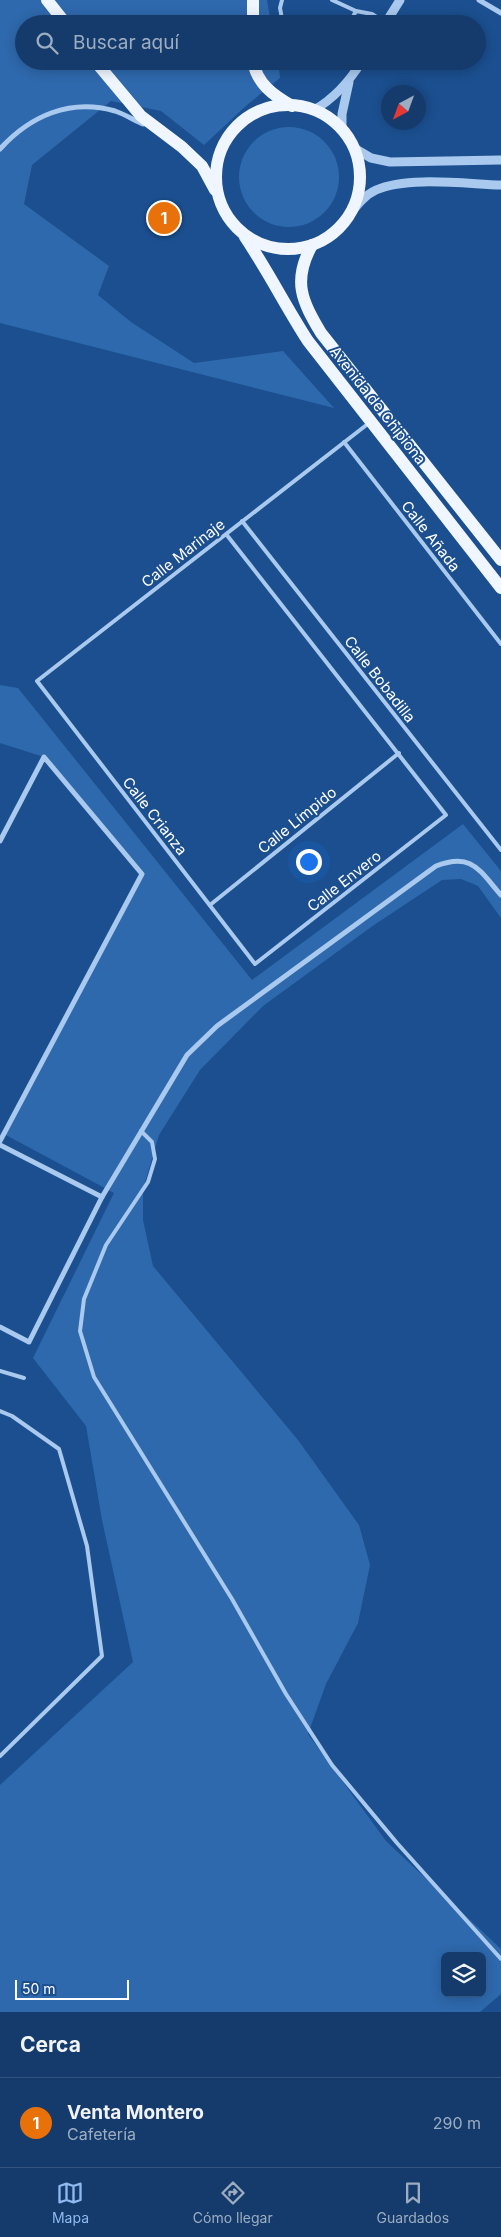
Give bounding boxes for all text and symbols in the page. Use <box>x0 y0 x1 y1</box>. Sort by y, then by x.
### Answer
search box <box>15 15 486 70</box>
icon: search <box>33 29 61 57</box>
text: Buscar aquí <box>73 31 179 54</box>
north arrow <box>381 85 426 130</box>
pin: 1 <box>148 199 180 237</box>
street label: Avenida de Chipiona <box>326 342 430 468</box>
street label: Calle Añada <box>397 497 465 575</box>
street label: Calle Marinaje <box>137 514 229 592</box>
street label: Calle Bobadilla <box>340 632 420 726</box>
street label: Calle Crianza <box>119 773 191 859</box>
street label: Calle Límpido <box>254 782 340 858</box>
street label: Calle Envero <box>303 846 385 916</box>
your location <box>296 849 322 875</box>
map controls <box>441 1952 486 1997</box>
button: layers <box>441 1952 486 1997</box>
scale bar <box>15 1977 129 2000</box>
text: 50 m <box>22 1980 56 1997</box>
text: Cerca <box>20 2032 81 2057</box>
text: Venta Montero <box>67 2101 204 2124</box>
text: 1 <box>33 2113 39 2133</box>
text: 290 m <box>433 2113 481 2133</box>
text: Cafetería <box>67 2124 136 2144</box>
tab: Mapa <box>52 2179 89 2226</box>
tab: Cómo llegar <box>193 2179 273 2226</box>
tab: Guardados <box>377 2179 449 2226</box>

